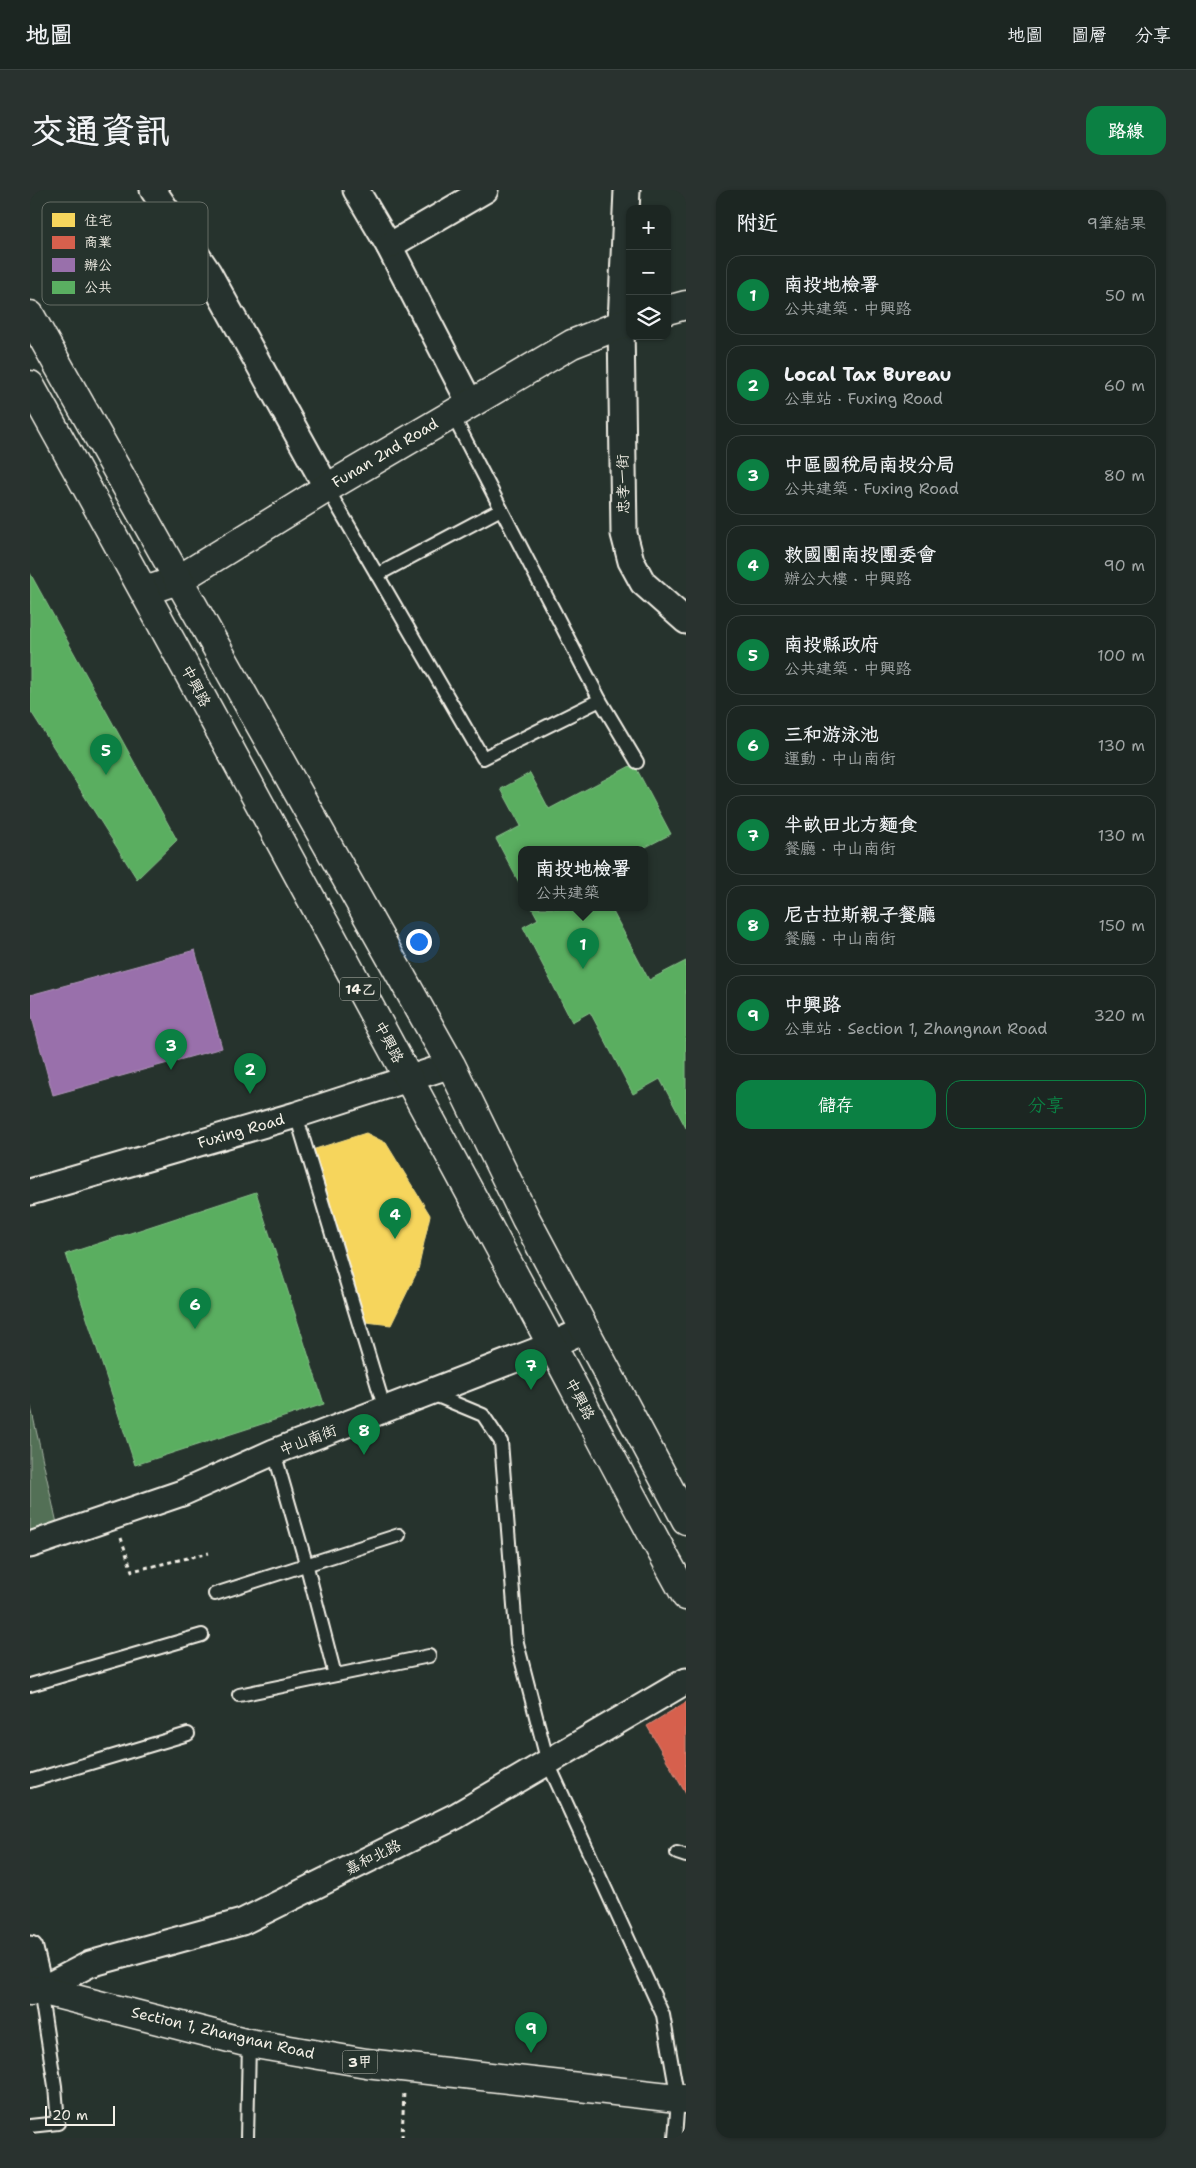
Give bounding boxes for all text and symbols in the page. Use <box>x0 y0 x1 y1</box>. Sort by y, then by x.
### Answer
text: 地圖 <box>25 19 73 51</box>
text: 地圖 <box>1007 23 1043 47</box>
text: 圖層 <box>1071 23 1107 47</box>
text: 分享 <box>1135 23 1171 47</box>
button: 路線 <box>1086 106 1166 155</box>
text: 交通資訊 <box>30 107 170 154</box>
legend <box>42 202 208 305</box>
map controls <box>626 205 671 340</box>
button: + <box>626 205 671 250</box>
text: 附近 <box>736 209 778 237</box>
text: 住宅 <box>84 211 112 229</box>
text: 9筆結果 <box>1087 213 1146 234</box>
text: 商業 <box>84 233 112 251</box>
button: − <box>626 250 671 295</box>
text: 辦公 <box>84 256 112 274</box>
text: 南投地檢署 <box>784 272 879 297</box>
text: 公共 <box>84 278 112 296</box>
text: 1 <box>749 285 757 306</box>
text: 50 m <box>1105 285 1145 306</box>
button: layers <box>626 295 671 340</box>
text: 公共建築 · 中興路 <box>784 298 911 319</box>
text: Local Tax Bureau <box>784 362 952 387</box>
text: 2 <box>747 375 759 396</box>
text: 60 m <box>1104 375 1145 396</box>
text: 公車站 · Fuxing Road <box>784 388 943 409</box>
street label: Funan 2nd Road <box>328 413 442 493</box>
text: 中區國稅局南投分局 <box>784 452 955 477</box>
street label: 忠孝一街 <box>612 454 634 514</box>
text: 3 <box>747 465 759 486</box>
text: 80 m <box>1104 465 1145 486</box>
text: 公共建築 · Fuxing Road <box>784 478 959 499</box>
text: 救國團南投團委會 <box>784 542 936 567</box>
text: 4 <box>747 555 759 576</box>
text: 90 m <box>1104 555 1145 576</box>
text: 辦公大樓 · 中興路 <box>784 568 911 589</box>
text: 南投縣政府 <box>784 632 879 657</box>
text: 5 <box>748 645 758 666</box>
text: 100 m <box>1097 645 1145 666</box>
text: 公共建築 · 中興路 <box>784 658 911 679</box>
street label: 中興路 <box>177 661 215 711</box>
text: 三和游泳池 <box>784 722 879 747</box>
pin: 5 <box>90 734 122 775</box>
text: 6 <box>747 735 759 756</box>
text: 130 m <box>1098 735 1145 756</box>
text: 運動 · 中山南街 <box>784 748 895 769</box>
text: 半畝田北方麵食 <box>784 812 917 837</box>
text: 7 <box>747 825 759 846</box>
text: 130 m <box>1098 825 1145 846</box>
text: 餐廳 · 中山南街 <box>784 838 895 859</box>
popup <box>518 846 648 911</box>
text: 南投地檢署 <box>535 856 631 881</box>
text: 公共建築 <box>535 882 600 903</box>
text: 尼古拉斯親子餐廳 <box>784 902 936 927</box>
text: 8 <box>747 915 759 936</box>
text: 150 m <box>1098 915 1145 936</box>
pin: 1 <box>567 928 599 969</box>
text: 餐廳 · 中山南街 <box>784 928 895 949</box>
your location <box>406 929 432 955</box>
road number: 14乙 <box>340 978 380 1001</box>
text: 中興路 <box>784 992 841 1017</box>
text: 9 <box>747 1005 759 1026</box>
text: 320 m <box>1094 1005 1145 1026</box>
street label: 中興路 <box>370 1017 408 1067</box>
text: 公車站 · Section 1, Zhangnan Road <box>784 1018 1048 1039</box>
pin: 3 <box>155 1029 187 1070</box>
pin: 2 <box>234 1053 266 1094</box>
button: 儲存 <box>736 1080 936 1129</box>
button: 分享 <box>946 1080 1146 1129</box>
street label: Fuxing Road <box>195 1109 287 1153</box>
pin: 4 <box>379 1198 411 1239</box>
pin: 6 <box>179 1288 211 1329</box>
pin: 7 <box>515 1349 547 1390</box>
street label: 中興路 <box>561 1374 599 1424</box>
pin: 8 <box>348 1414 380 1455</box>
street label: 中山南街 <box>276 1420 340 1460</box>
street label: 嘉和北路 <box>342 1835 404 1879</box>
street label: Section 1, Zhangnan Road <box>129 2002 317 2064</box>
pin: 9 <box>515 2012 547 2053</box>
road number: 3甲 <box>342 2050 378 2074</box>
scale bar <box>45 2103 115 2126</box>
text: 20 m <box>52 2106 88 2124</box>

